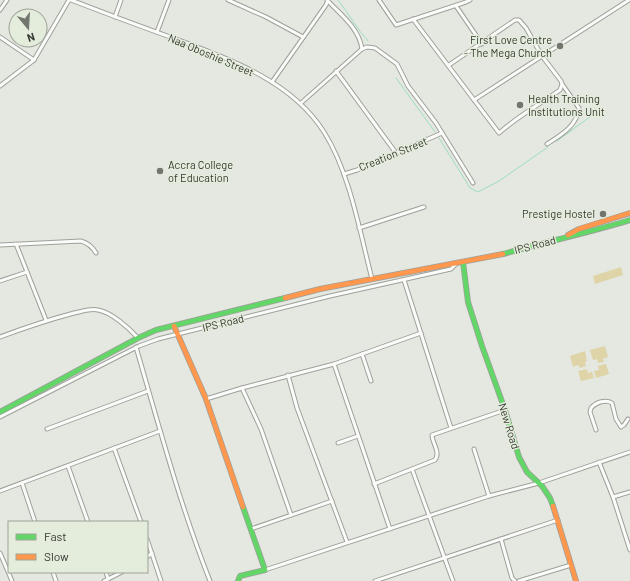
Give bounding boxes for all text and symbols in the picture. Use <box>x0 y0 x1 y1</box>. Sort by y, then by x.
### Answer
north arrow <box>8 8 48 48</box>
text: N <box>26 31 37 45</box>
street label: Naa Oboshie Street <box>166 31 256 78</box>
place label: First Love Centre - The Mega Church <box>464 33 552 59</box>
marker: First Love Centre - The Mega Church <box>555 41 565 51</box>
place label: Health Training Institutions Unit <box>528 92 605 118</box>
marker: Health Training Institutions Unit <box>515 100 525 110</box>
street label: Creation Street <box>357 134 429 173</box>
place label: Accra College of Education <box>168 158 233 184</box>
marker: Accra College of Education <box>155 166 165 176</box>
place label: Prestige Hostel <box>522 207 595 220</box>
marker: Prestige Hostel <box>598 209 608 219</box>
street label: IPS Road <box>513 233 557 256</box>
street label: IPS Road <box>201 311 245 334</box>
street label: New Road <box>496 401 523 451</box>
legend <box>8 521 148 573</box>
text: Fast <box>44 529 67 543</box>
text: Slow <box>44 549 69 563</box>

